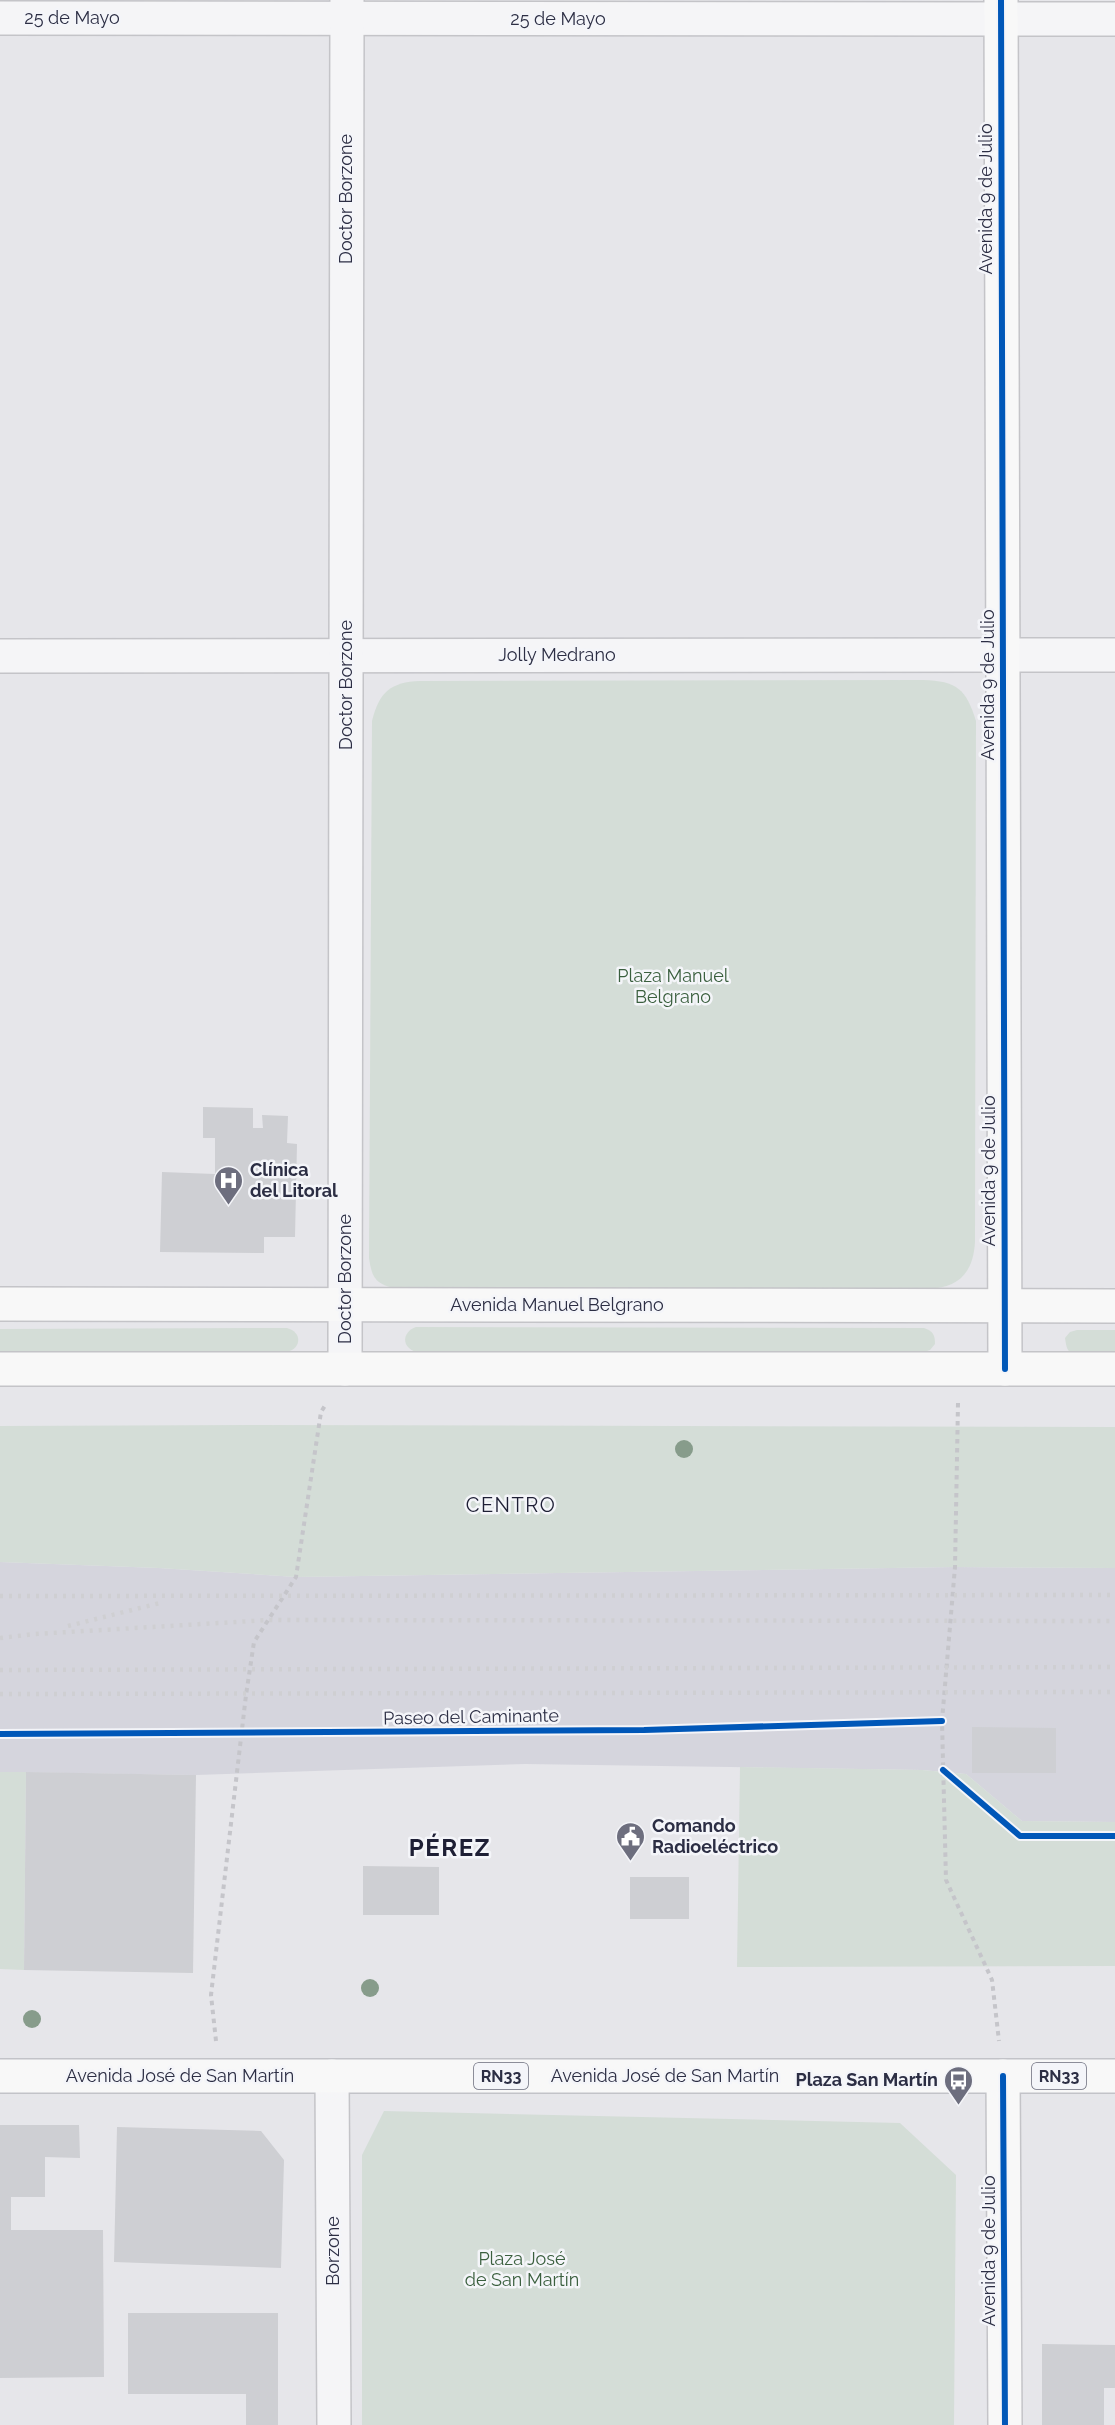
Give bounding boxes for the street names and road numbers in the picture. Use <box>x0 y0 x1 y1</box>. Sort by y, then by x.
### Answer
street label: 25 de Mayo <box>24 7 120 28</box>
street label: 25 de Mayo <box>510 8 606 29</box>
street label: Avenida 9 de Julio <box>975 123 996 275</box>
street label: Doctor Borzone <box>335 134 356 264</box>
street label: Avenida 9 de Julio <box>977 609 998 761</box>
street label: Doctor Borzone <box>335 620 356 750</box>
street label: Jolly Medrano <box>498 644 616 665</box>
street label: Avenida 9 de Julio <box>978 1095 999 1247</box>
street label: Doctor Borzone <box>334 1214 355 1344</box>
street label: Avenida Manuel Belgrano <box>450 1294 664 1315</box>
street label: Paseo del Caminante <box>383 1704 560 1729</box>
road number: RN33 <box>474 2063 528 2089</box>
road number: RN33 <box>1032 2063 1086 2089</box>
street label: Avenida José de San Martín <box>66 2065 294 2086</box>
street label: Avenida José de San Martín <box>551 2065 779 2086</box>
street label: Avenida 9 de Julio <box>978 2175 999 2327</box>
street label: Borzone <box>322 2216 343 2286</box>

